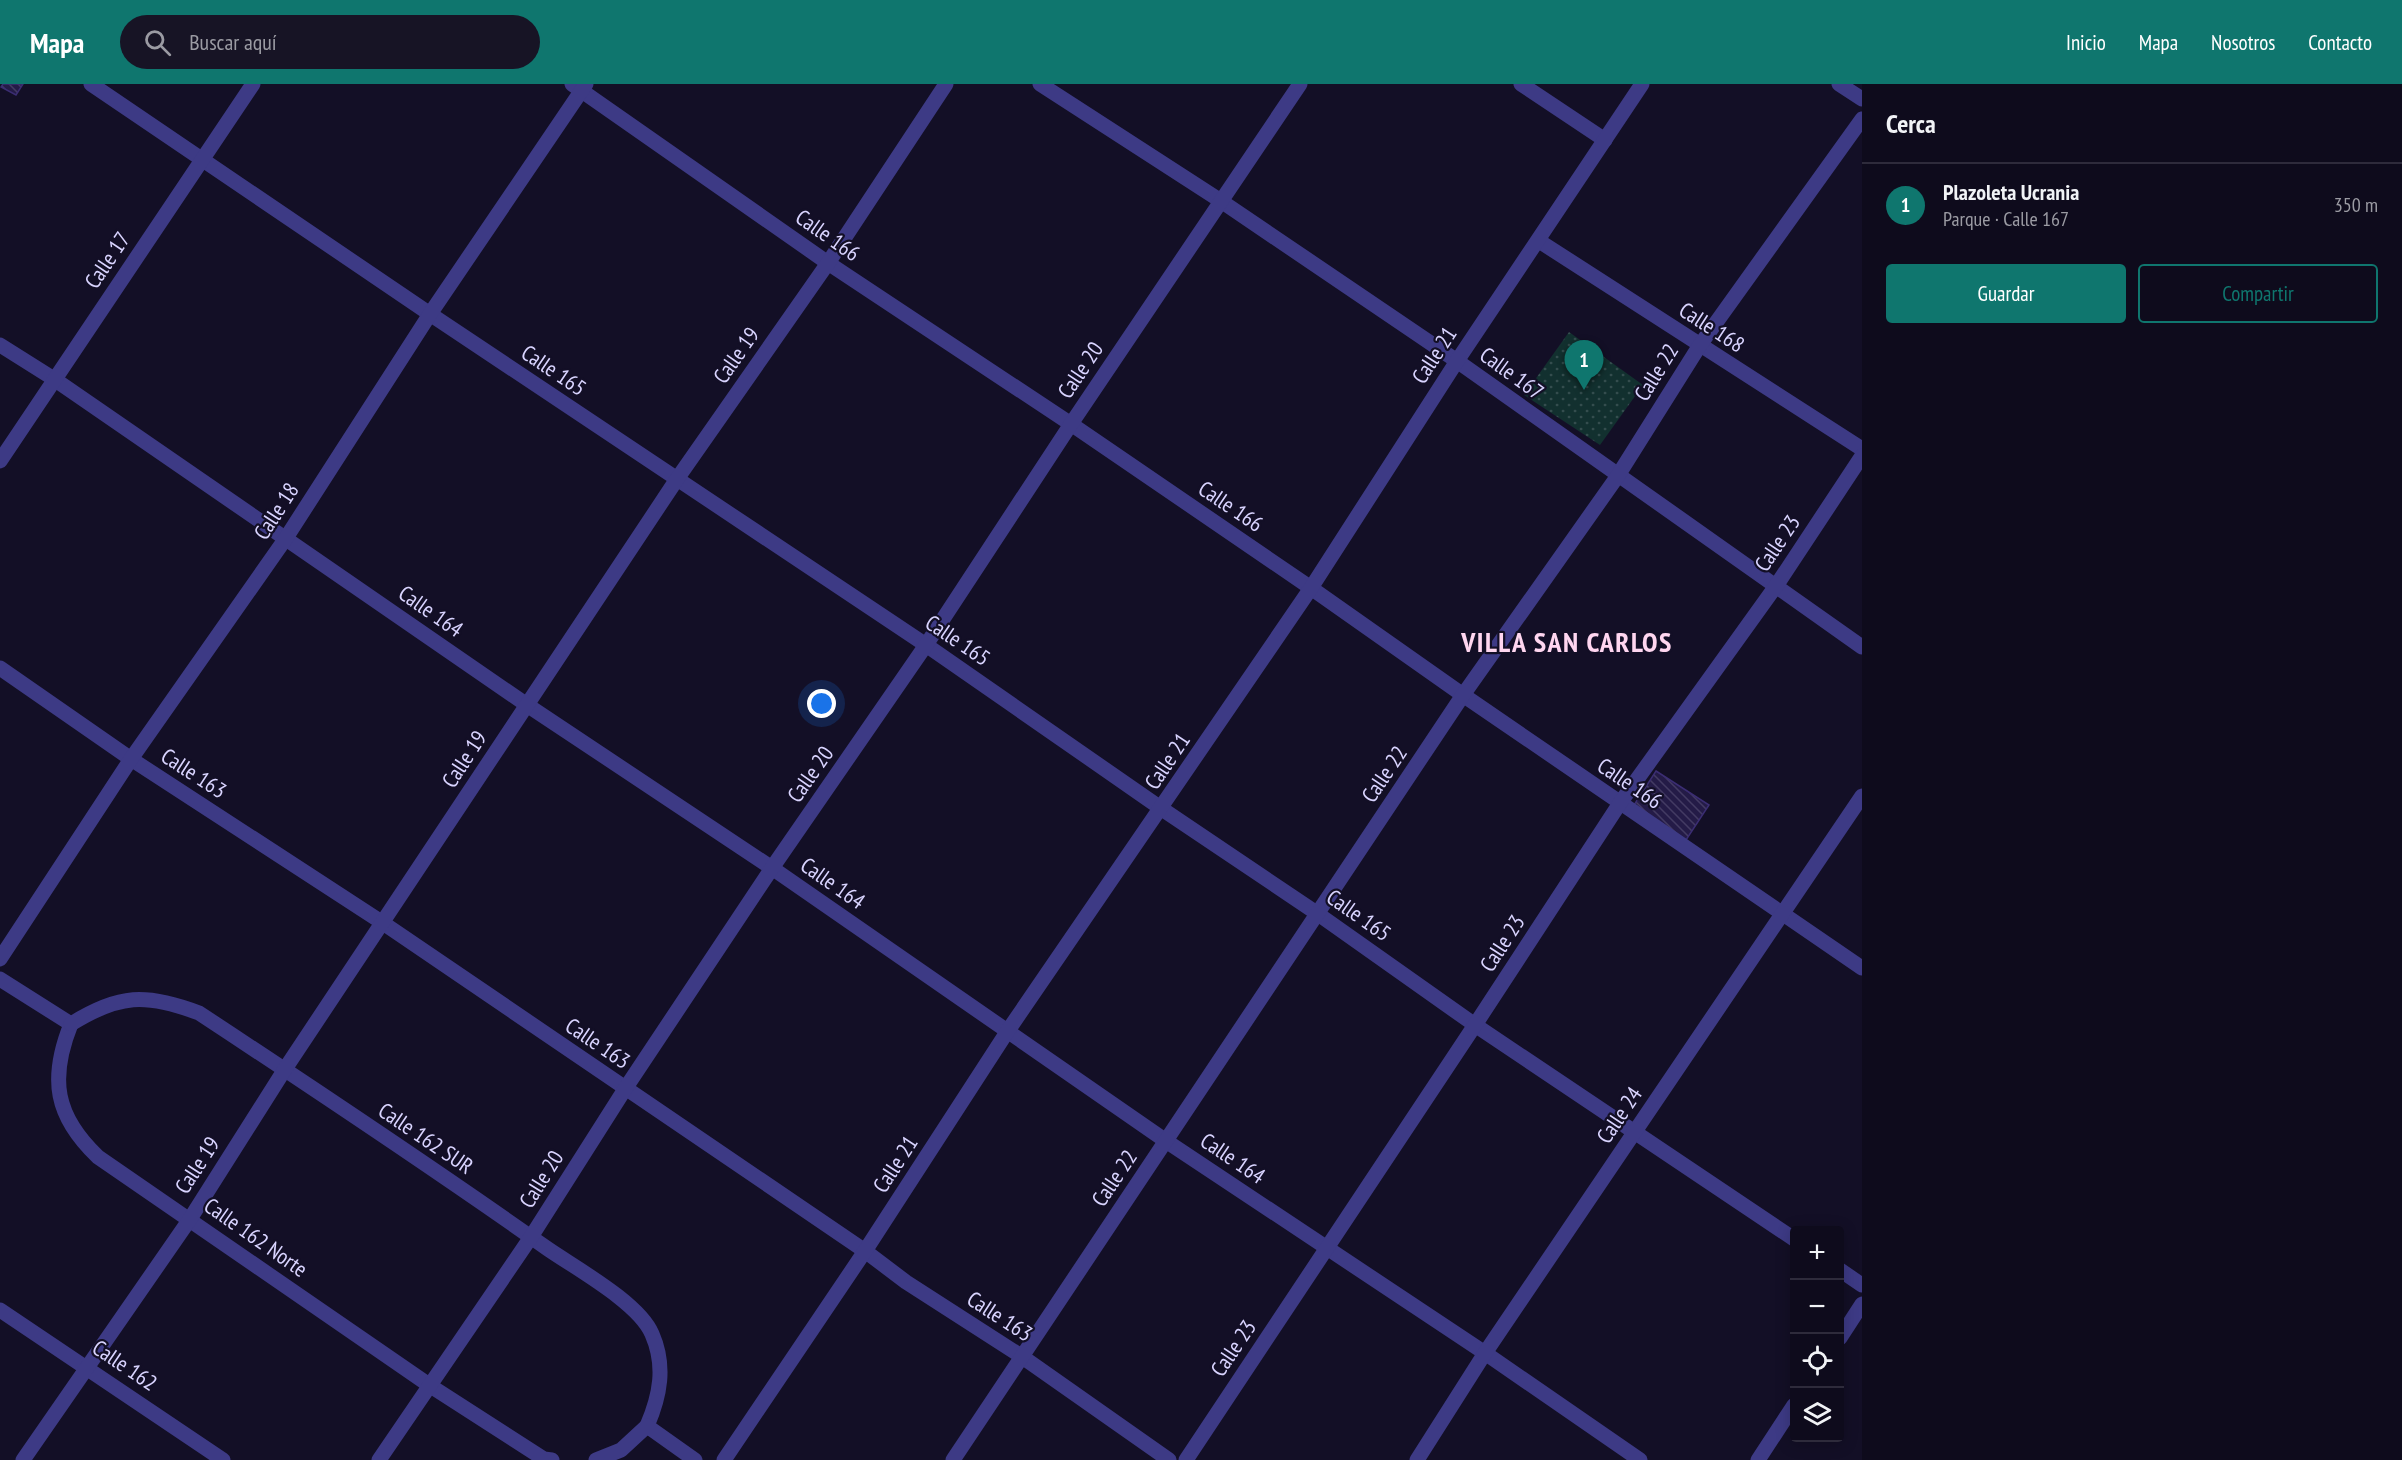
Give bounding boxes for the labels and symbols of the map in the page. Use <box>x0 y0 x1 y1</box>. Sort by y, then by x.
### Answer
street label: Calle 166 <box>790 203 866 267</box>
street label: Calle 17 <box>78 226 136 294</box>
street label: Calle 168 <box>1674 296 1750 358</box>
street label: Calle 19 <box>707 321 765 389</box>
street label: Calle 21 <box>1405 321 1463 389</box>
street label: Calle 20 <box>1051 336 1109 404</box>
street label: Calle 165 <box>516 338 592 402</box>
street label: Calle 22 <box>1628 338 1684 406</box>
street label: Calle 167 <box>1475 340 1549 406</box>
pin: 1 <box>1564 340 1604 390</box>
street label: Calle 166 <box>1193 474 1269 538</box>
street label: Calle 18 <box>247 477 305 545</box>
street label: Calle 23 <box>1748 509 1806 577</box>
street label: Calle 164 <box>393 579 469 643</box>
street label: Calle 165 <box>920 608 996 672</box>
district label: VILLA SAN CARLOS <box>1460 623 1673 660</box>
your location <box>807 689 836 718</box>
street label: Calle 19 <box>435 725 493 793</box>
street label: Calle 21 <box>1138 727 1196 795</box>
street label: Calle 20 <box>781 740 839 808</box>
street label: Calle 22 <box>1355 740 1413 808</box>
street label: Calle 163 <box>156 742 232 804</box>
street label: Calle 166 <box>1592 751 1668 815</box>
street label: Calle 164 <box>795 851 871 915</box>
street label: Calle 165 <box>1321 883 1397 947</box>
street label: Calle 23 <box>1473 909 1531 977</box>
street label: Calle 163 <box>560 1011 636 1075</box>
street label: Calle 24 <box>1590 1081 1648 1149</box>
street label: Calle 162 SUR <box>373 1096 479 1180</box>
street label: Calle 164 <box>1195 1126 1271 1190</box>
street label: Calle 21 <box>866 1130 924 1198</box>
street label: Calle 19 <box>168 1131 226 1199</box>
street label: Calle 22 <box>1085 1144 1143 1212</box>
street label: Calle 20 <box>513 1145 569 1213</box>
street label: Calle 162 Norte <box>199 1191 313 1283</box>
street label: Calle 163 <box>962 1285 1038 1347</box>
street label: Calle 23 <box>1204 1314 1262 1382</box>
street label: Calle 162 <box>87 1333 163 1397</box>

